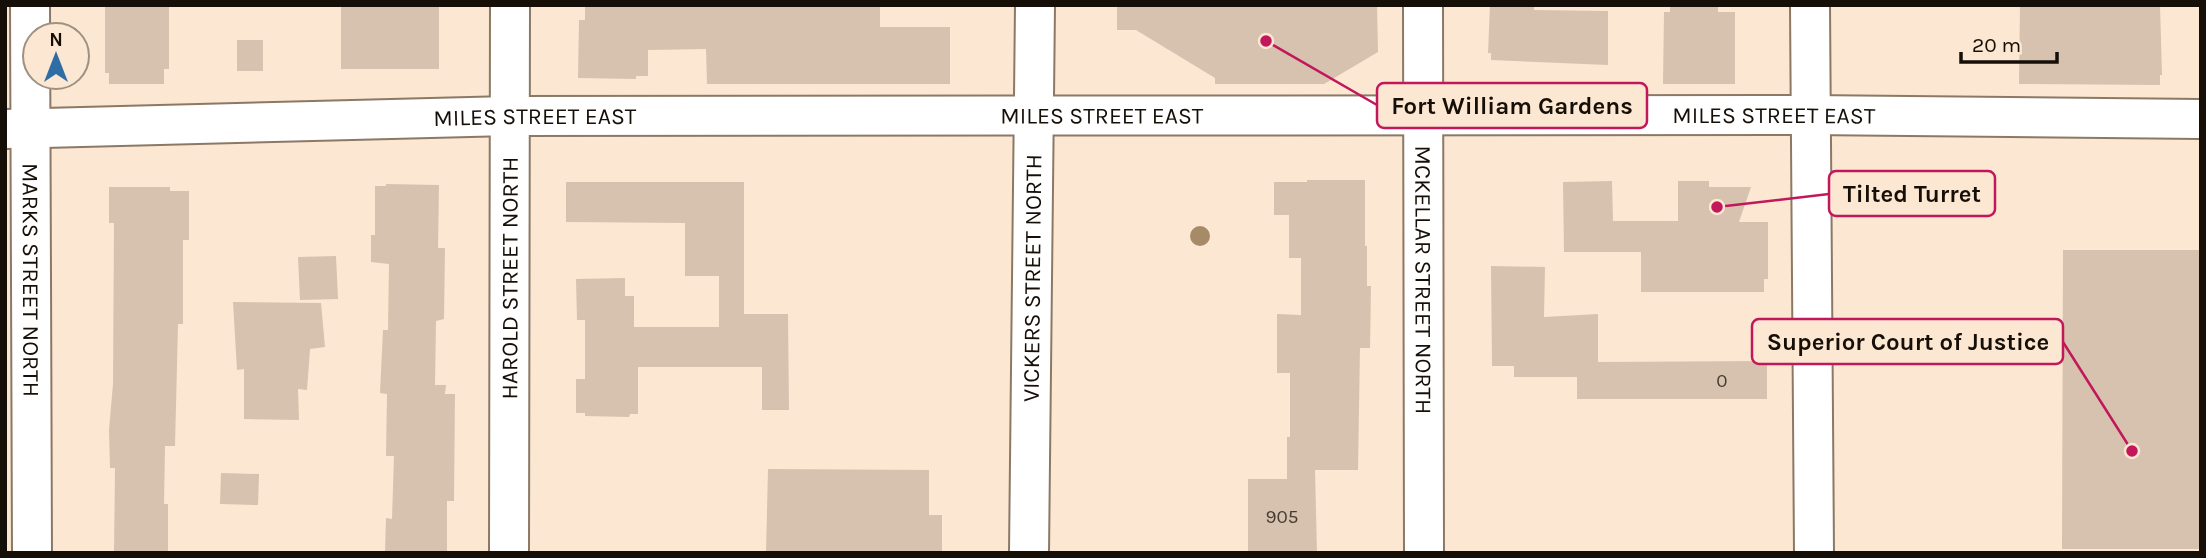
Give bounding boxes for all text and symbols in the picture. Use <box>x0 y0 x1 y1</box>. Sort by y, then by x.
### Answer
north arrow <box>21 21 91 91</box>
scale bar <box>1961 21 2057 65</box>
text: N <box>49 29 63 51</box>
text: 20 m <box>1972 33 2021 57</box>
callout: Fort William Gardens <box>1377 83 1647 128</box>
text: Fort William Gardens <box>1391 92 1633 120</box>
street label: MILES STREET EAST <box>1000 102 1204 130</box>
street label: MILES STREET EAST <box>1672 102 1876 130</box>
street label: MILES STREET EAST <box>433 103 637 132</box>
street label: MCKELLAR STREET NORTH <box>1409 146 1437 414</box>
street label: VICKERS STREET NORTH <box>1018 154 1047 402</box>
street label: HAROLD STREET NORTH <box>496 157 524 400</box>
street label: MARKS STREET NORTH <box>17 163 44 397</box>
callout: Tilted Turret <box>1829 171 1995 216</box>
text: Tilted Turret <box>1843 180 1981 208</box>
callout: Superior Court of Justice <box>1752 319 2063 364</box>
text: Superior Court of Justice <box>1767 328 2049 356</box>
house number: 0 <box>1716 370 1728 392</box>
house number: 905 <box>1265 506 1299 528</box>

